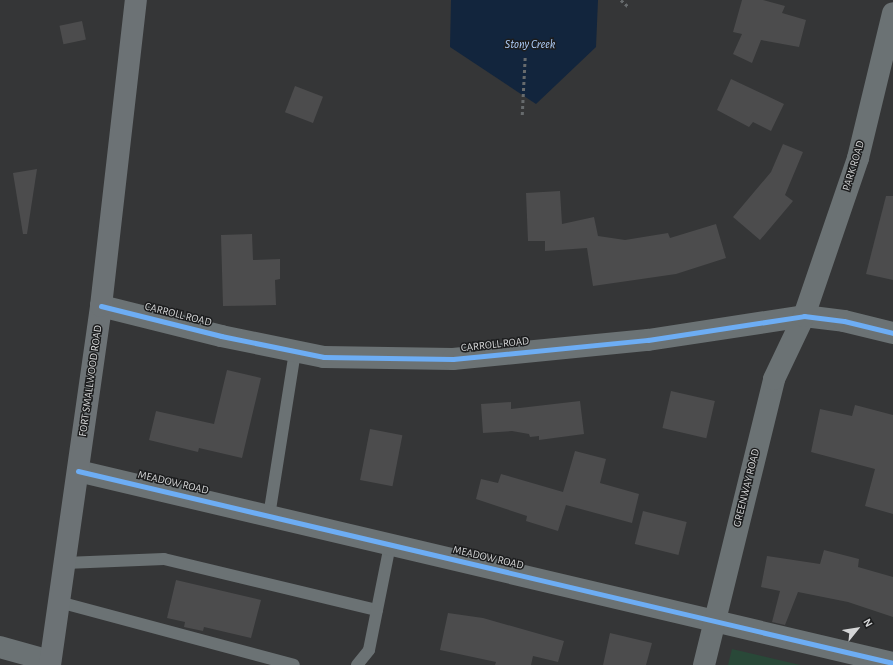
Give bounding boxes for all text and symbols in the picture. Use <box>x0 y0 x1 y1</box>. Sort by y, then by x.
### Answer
water label: Stony Creek <box>505 38 555 52</box>
street label: PARK ROAD <box>840 139 868 193</box>
street label: CARROLL ROAD <box>143 300 213 330</box>
street label: FORT SMALLWOOD ROAD <box>77 324 105 438</box>
street label: CARROLL ROAD <box>460 335 530 355</box>
street label: GREENWAY ROAD <box>731 448 763 528</box>
street label: MEADOW ROAD <box>136 468 210 498</box>
street label: MEADOW ROAD <box>451 543 525 573</box>
north arrow <box>837 609 877 649</box>
text: N <box>861 617 875 629</box>

